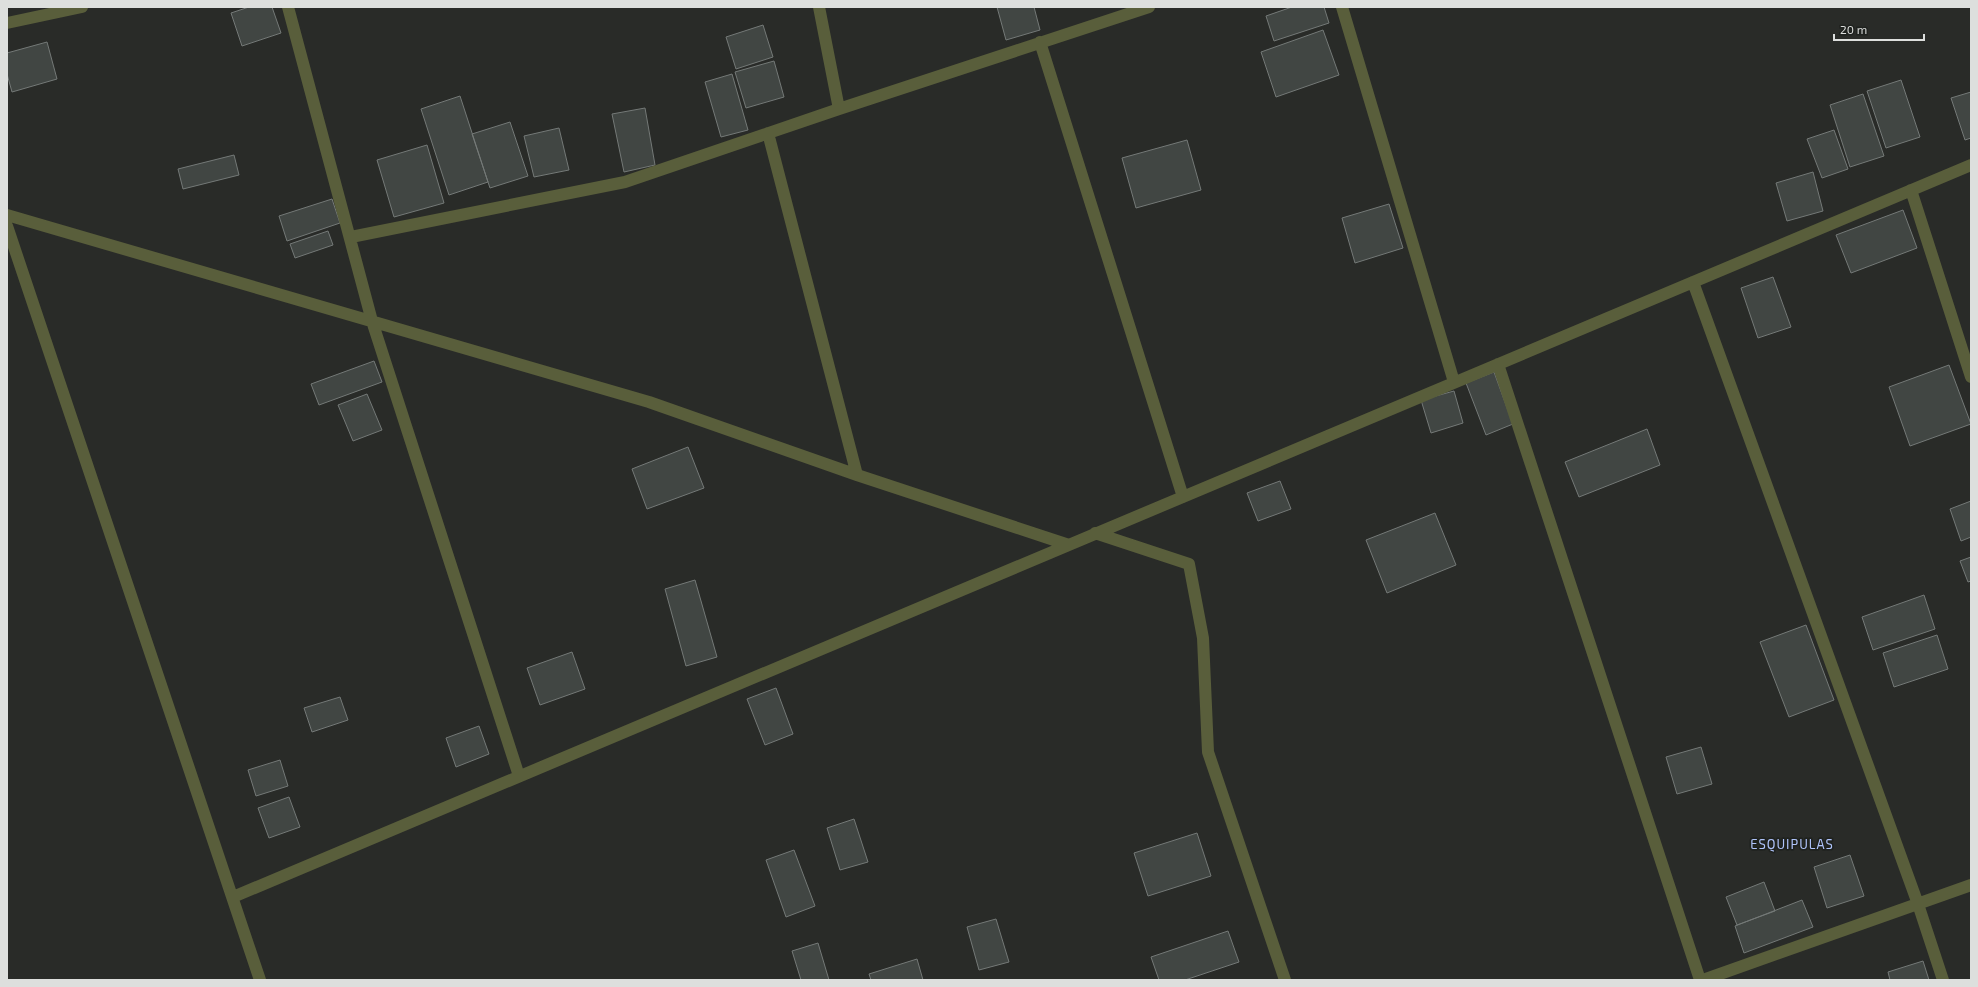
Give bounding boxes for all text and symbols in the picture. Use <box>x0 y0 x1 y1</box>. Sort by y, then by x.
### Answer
scale bar <box>1834 16 1924 42</box>
text: 20 m <box>1840 22 1867 36</box>
district label: ESQUIPULAS <box>1750 836 1834 852</box>

